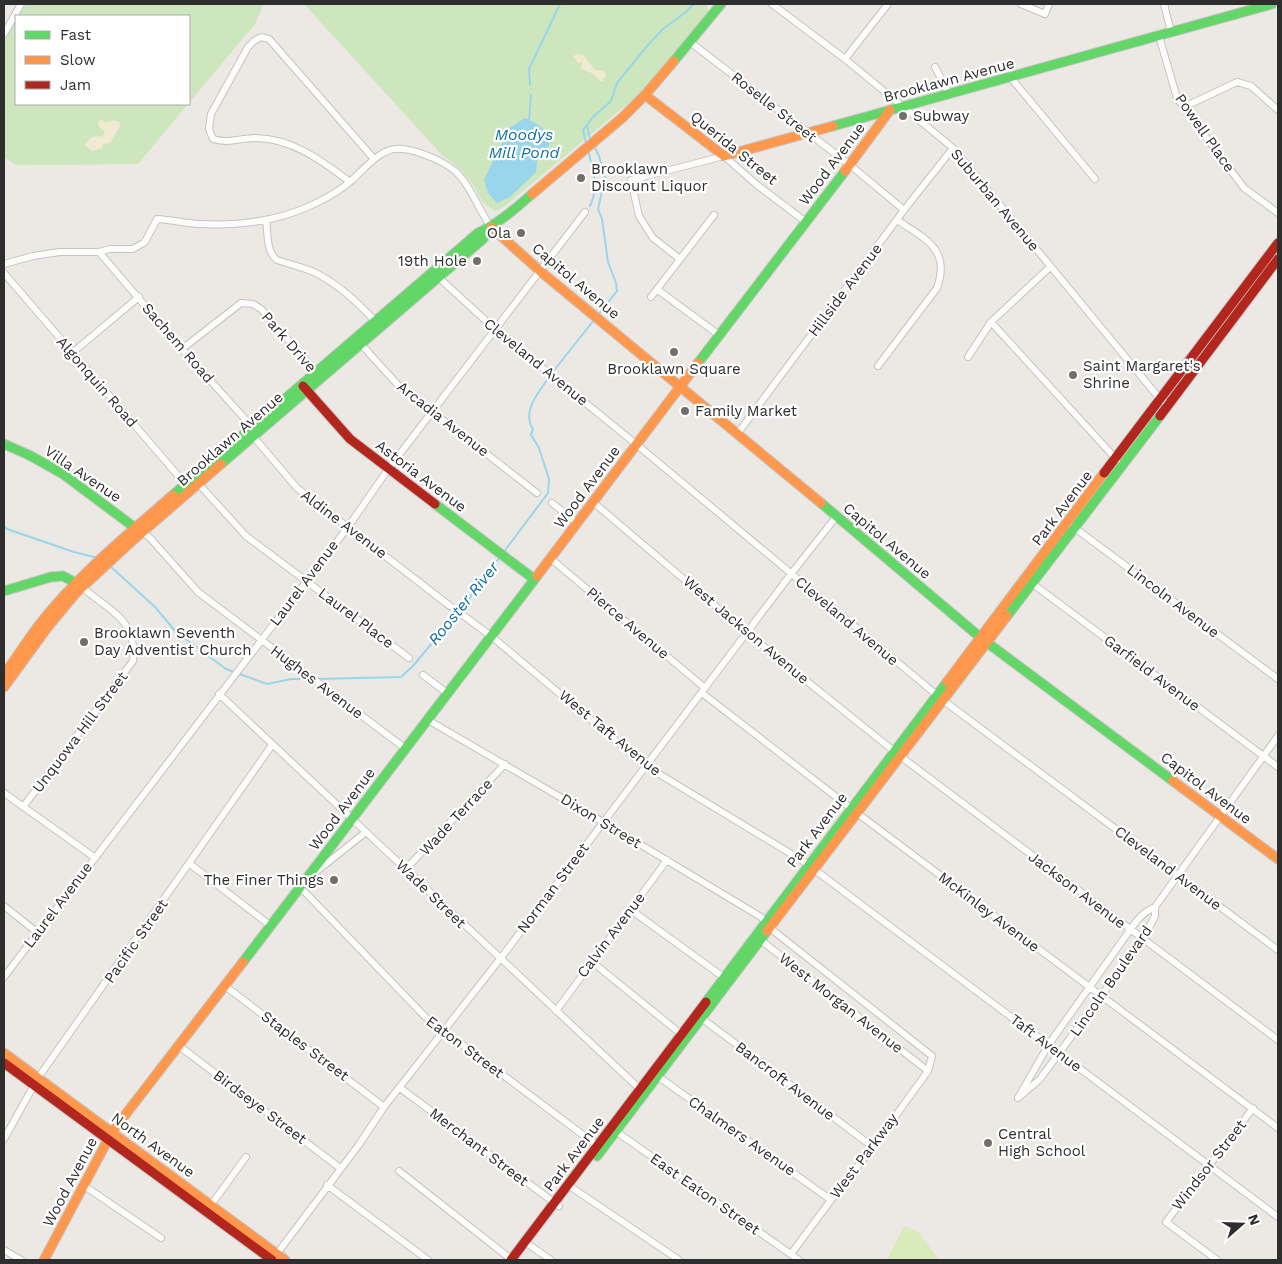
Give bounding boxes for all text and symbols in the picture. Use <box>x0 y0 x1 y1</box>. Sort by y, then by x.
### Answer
legend <box>15 15 190 105</box>
text: Fast <box>60 26 92 44</box>
text: Slow <box>60 51 96 69</box>
street label: Brooklawn Avenue <box>882 54 1016 106</box>
street label: Roselle Street <box>728 68 821 146</box>
text: Jam <box>60 76 91 94</box>
street label: Powell Place <box>1171 90 1239 176</box>
street label: Querida Street <box>687 107 782 189</box>
place label: Subway <box>913 107 969 125</box>
marker: Subway <box>897 110 909 122</box>
street label: Wood Avenue <box>795 119 869 209</box>
water label: Moodys Mill Pond <box>489 125 560 162</box>
street label: Suburban Avenue <box>947 145 1043 255</box>
place label: Brooklawn Discount Liquor <box>591 160 708 195</box>
marker: Brooklawn Discount Liquor <box>575 172 587 184</box>
place label: Ola <box>487 224 511 242</box>
marker: Ola <box>515 227 527 239</box>
street label: Capitol Avenue <box>528 239 624 323</box>
street label: Hillside Avenue <box>804 240 886 340</box>
place label: 19th Hole <box>398 252 467 270</box>
marker: 19th Hole <box>471 255 483 267</box>
street label: Sachem Road <box>138 299 218 387</box>
street label: Park Drive <box>258 308 320 376</box>
street label: Cleveland Avenue <box>480 314 592 410</box>
street label: Algonquin Road <box>53 333 141 431</box>
marker: Brooklawn Square <box>668 346 680 358</box>
place label: Saint Margaret's Shrine <box>1083 357 1201 392</box>
place label: Brooklawn Square <box>607 360 741 378</box>
marker: Saint Margaret's Shrine <box>1067 369 1079 381</box>
street label: Arcadia Avenue <box>393 377 493 461</box>
street label: Brooklawn Avenue <box>173 388 287 490</box>
place label: Family Market <box>695 402 798 420</box>
marker: Family Market <box>679 405 691 417</box>
street label: Astoria Avenue <box>372 436 470 516</box>
street label: Villa Avenue <box>41 442 125 506</box>
street label: Wood Avenue <box>550 442 624 532</box>
street label: Park Avenue <box>1028 467 1096 549</box>
street label: Aldine Avenue <box>297 486 391 562</box>
street label: Capitol Avenue <box>839 499 935 583</box>
street label: Laurel Avenue <box>266 536 342 630</box>
water label: Rooster River <box>424 557 503 649</box>
street label: Lincoln Avenue <box>1123 560 1223 642</box>
street label: West Jackson Avenue <box>679 572 813 688</box>
street label: Cleveland Avenue <box>792 573 902 669</box>
street label: Pierce Avenue <box>583 583 673 663</box>
street label: Laurel Place <box>315 584 397 652</box>
place label: Brooklawn Seventh Day Adventist Church <box>94 624 252 659</box>
street label: Garfield Avenue <box>1100 631 1204 715</box>
marker: Brooklawn Seventh Day Adventist Church <box>78 636 90 648</box>
street label: Hughes Avenue <box>267 641 367 723</box>
street label: Unquowa Hill Street <box>29 667 132 796</box>
street label: West Taft Avenue <box>555 686 665 780</box>
street label: Capitol Avenue <box>1157 748 1255 828</box>
street label: Wood Avenue <box>305 764 379 854</box>
street label: Wade Terrace <box>416 775 496 859</box>
street label: Park Avenue <box>783 789 851 871</box>
street label: Dixon Street <box>557 790 645 853</box>
street label: Cleveland Avenue <box>1111 822 1225 914</box>
street label: Norman Street <box>513 839 593 937</box>
street label: Jackson Avenue <box>1025 848 1129 932</box>
street label: Wade Street <box>392 856 470 932</box>
street label: Laurel Avenue <box>20 858 96 952</box>
street label: McKinley Avenue <box>935 868 1043 956</box>
place label: The Finer Things <box>203 871 324 889</box>
marker: The Finer Things <box>328 874 340 886</box>
street label: Calvin Avenue <box>573 889 649 981</box>
street label: Pacific Street <box>100 895 172 987</box>
street label: Lincoln Boulevard <box>1066 922 1156 1040</box>
street label: West Morgan Avenue <box>775 949 907 1057</box>
street label: Staples Street <box>258 1007 353 1085</box>
street label: Taft Avenue <box>1007 1010 1085 1076</box>
street label: Eaton Street <box>423 1012 508 1082</box>
street label: Bancroft Avenue <box>732 1038 838 1124</box>
street label: Birdseye Street <box>210 1066 311 1148</box>
street label: Chalmers Avenue <box>685 1092 799 1180</box>
street label: Merchant Street <box>426 1104 533 1190</box>
street label: North Avenue <box>108 1109 198 1181</box>
street label: West Parkway <box>826 1110 902 1202</box>
street label: Park Avenue <box>540 1113 608 1195</box>
street label: Windsor Street <box>1168 1116 1250 1214</box>
place label: Central High School <box>998 1125 1086 1160</box>
street label: Wood Avenue <box>39 1134 101 1230</box>
marker: Central High School <box>982 1137 994 1149</box>
street label: East Eaton Street <box>647 1149 764 1239</box>
north arrow <box>1217 1199 1267 1249</box>
text: N <box>1245 1212 1264 1227</box>

